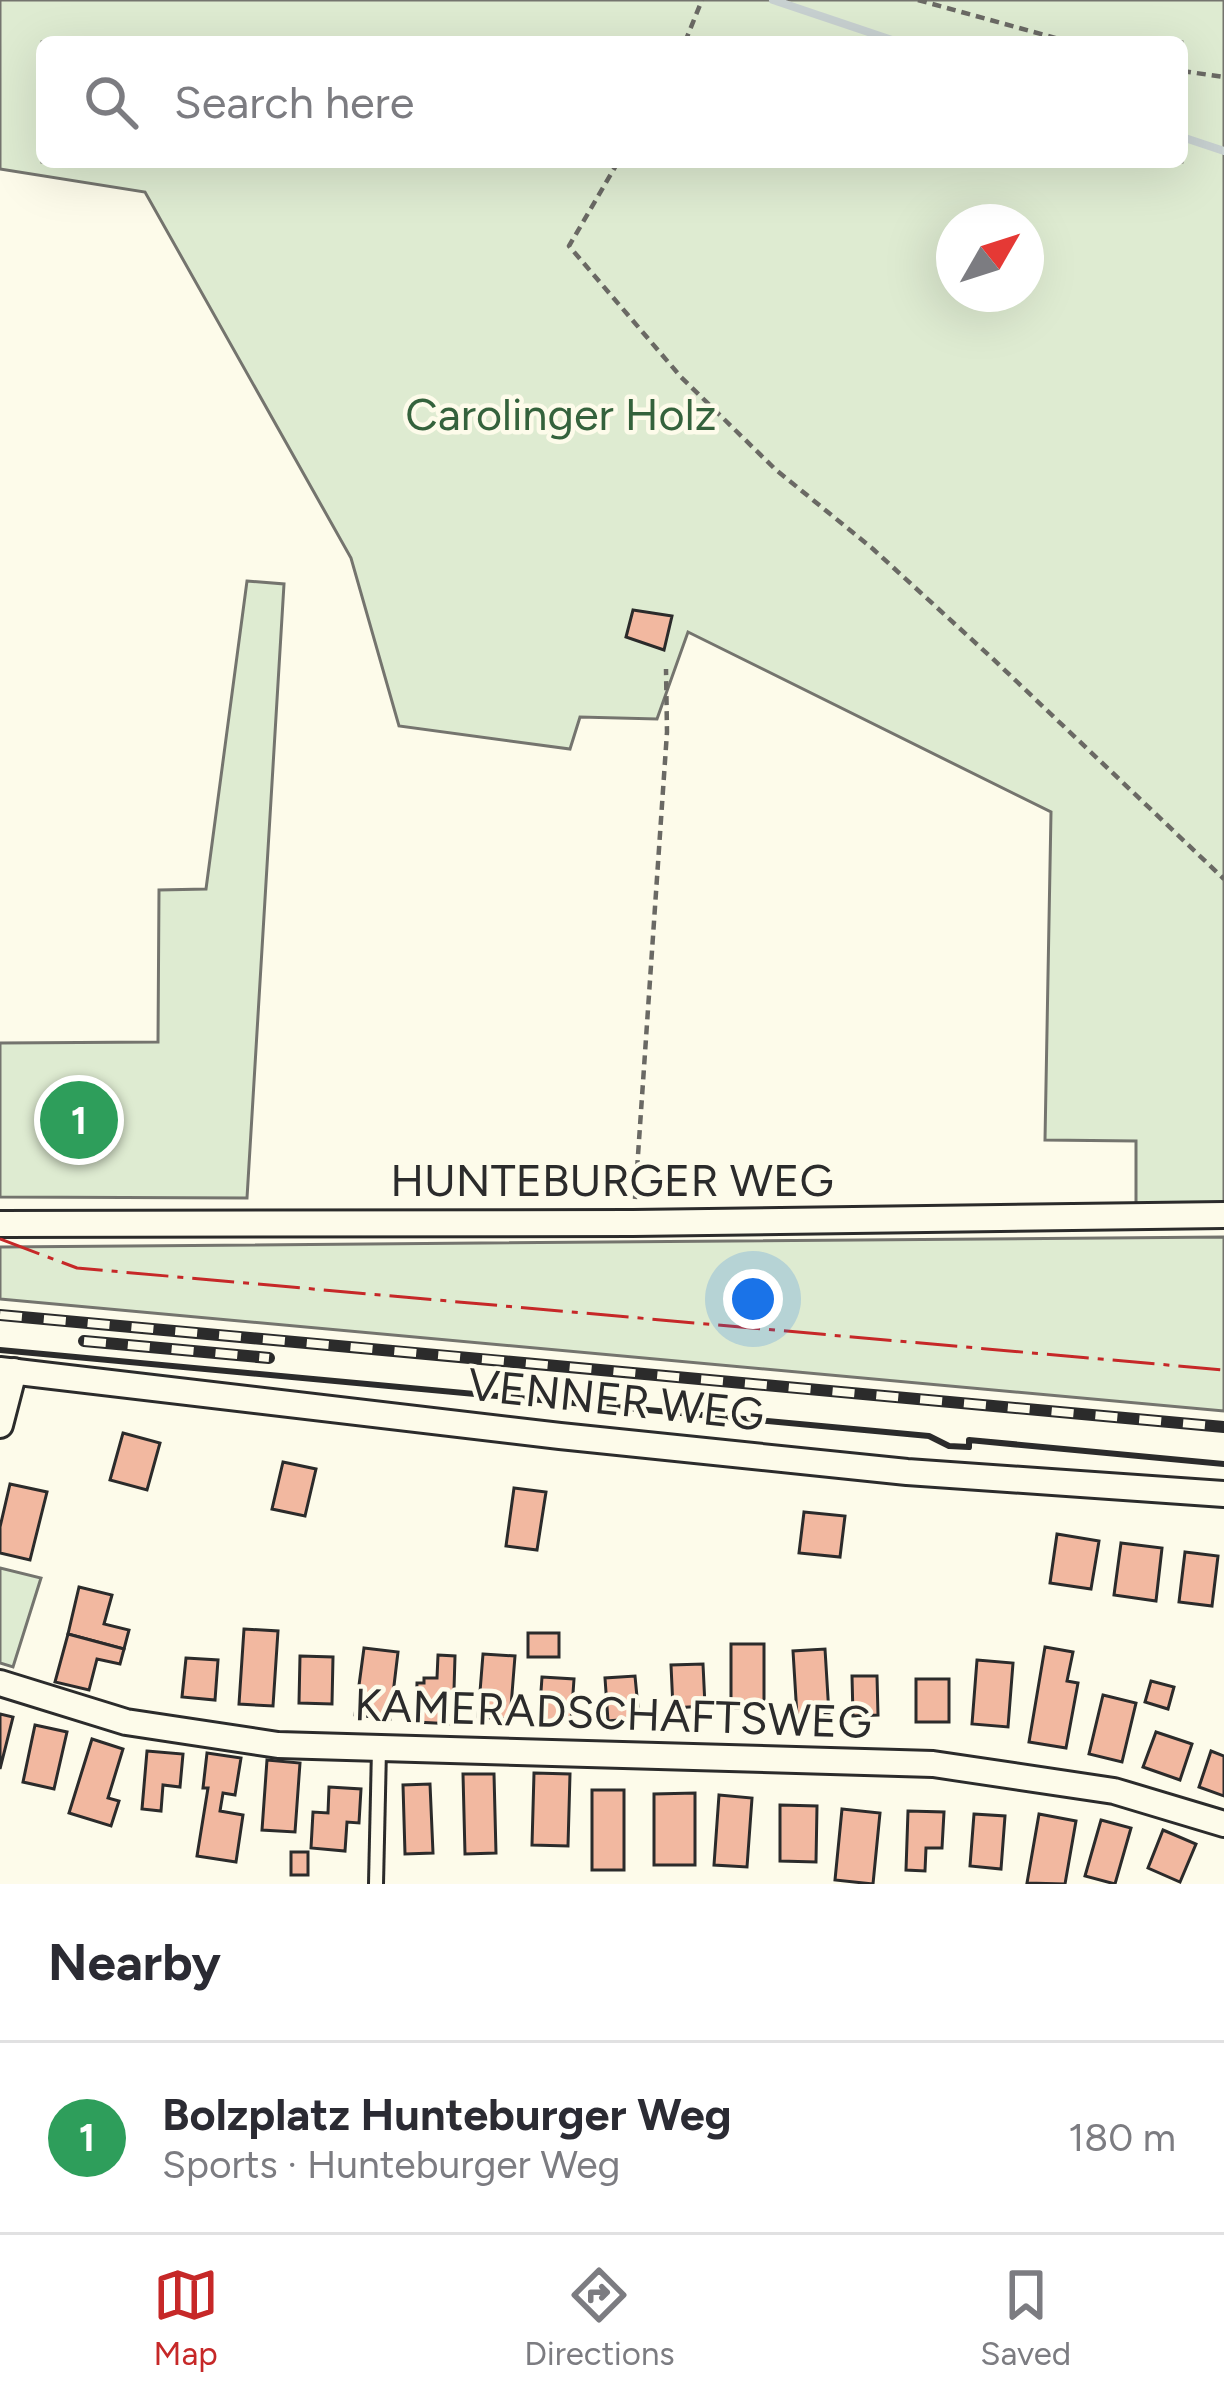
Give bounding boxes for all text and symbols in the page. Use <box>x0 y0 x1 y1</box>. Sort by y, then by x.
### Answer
search box <box>36 36 1188 168</box>
icon: search <box>78 69 144 135</box>
text: Search here <box>174 75 414 129</box>
north arrow <box>936 204 1044 312</box>
park label: Carolinger Holz <box>405 387 717 441</box>
pin: 1 <box>40 1075 118 1165</box>
street label: HUNTEBURGER WEG <box>390 1153 834 1207</box>
your location <box>723 1269 783 1329</box>
street label: VENNER WEG <box>465 1357 767 1441</box>
street label: KAMERADSCHAFTSWEG <box>353 1677 873 1749</box>
text: Nearby <box>48 1932 221 1993</box>
text: Bolzplatz Hunteburger Weg <box>162 2087 732 2141</box>
text: 1 <box>79 2114 95 2161</box>
text: 180 m <box>1068 2114 1176 2161</box>
text: Sports · Hunteburger Weg <box>162 2141 620 2188</box>
tab: Map <box>153 2262 219 2373</box>
tab: Directions <box>524 2262 675 2373</box>
tab: Saved <box>980 2262 1071 2373</box>

